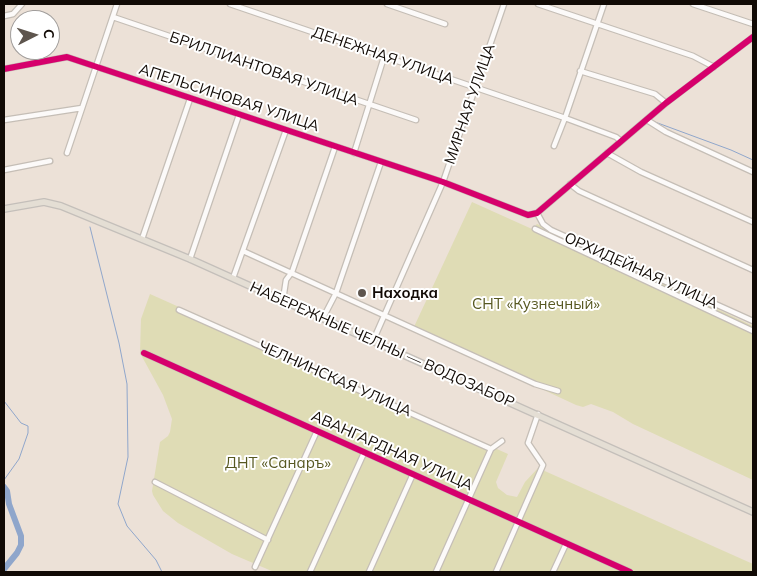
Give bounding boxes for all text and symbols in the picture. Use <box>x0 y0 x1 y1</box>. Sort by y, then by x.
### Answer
north arrow <box>10 10 60 60</box>
street label: ДЕНЕЖНАЯ УЛИЦА <box>310 23 456 89</box>
text: С <box>40 28 58 39</box>
street label: БРИЛЛИАНТОВАЯ УЛИЦА <box>167 28 361 110</box>
street label: МИРНАЯ УЛИЦА <box>441 41 499 167</box>
street label: АПЕЛЬСИНОВАЯ УЛИЦА <box>137 60 321 136</box>
street label: ОРХИДЕЙНАЯ УЛИЦА <box>561 229 721 313</box>
street label: НАБЕРЕЖНЫЕ ЧЕЛНЫ — ВОДОЗАБОР <box>247 278 517 412</box>
place label: Находка <box>372 284 438 302</box>
marker: Находка <box>356 287 368 299</box>
park label: СНТ «Кузнечный» <box>472 295 600 313</box>
street label: ЧЕЛНИНСКАЯ УЛИЦА <box>256 337 414 421</box>
street label: АВАНГАРДНАЯ УЛИЦА <box>308 407 476 495</box>
park label: ДНТ «Санаръ» <box>225 454 331 472</box>

